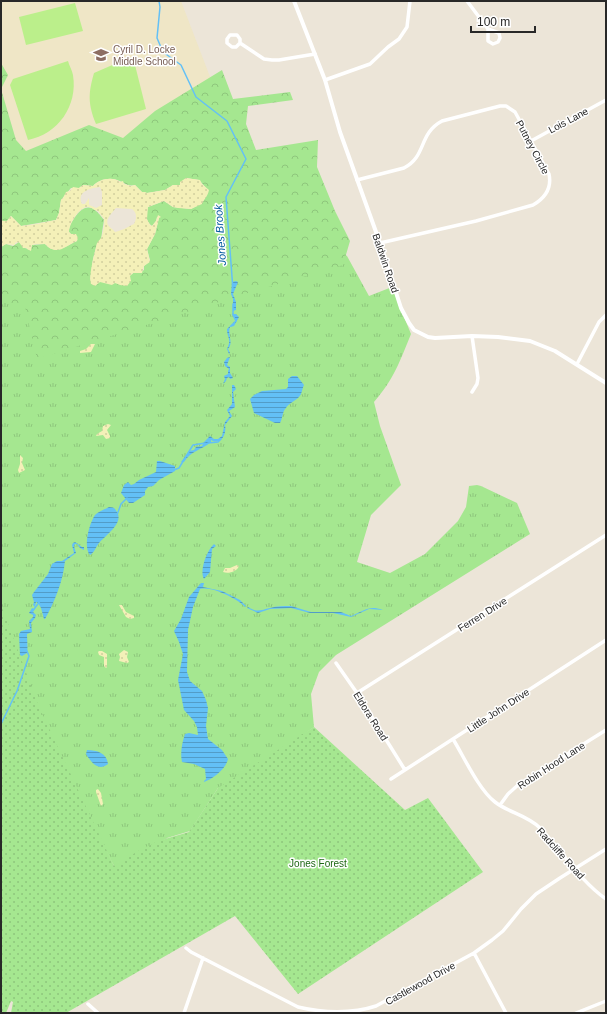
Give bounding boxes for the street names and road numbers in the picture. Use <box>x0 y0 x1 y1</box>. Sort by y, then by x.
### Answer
street label: Lois Lane <box>547 105 590 135</box>
street label: Putney Circle <box>514 118 552 176</box>
street label: Baldwin Road <box>370 232 401 294</box>
street label: Ferren Drive <box>456 595 509 634</box>
street label: Little John Drive <box>465 686 532 735</box>
street label: Eldora Road <box>351 690 390 743</box>
street label: Robin Hood Lane <box>516 739 587 791</box>
street label: Radcliffe Road <box>535 825 587 881</box>
street label: Castlewood Drive <box>383 959 458 1007</box>

